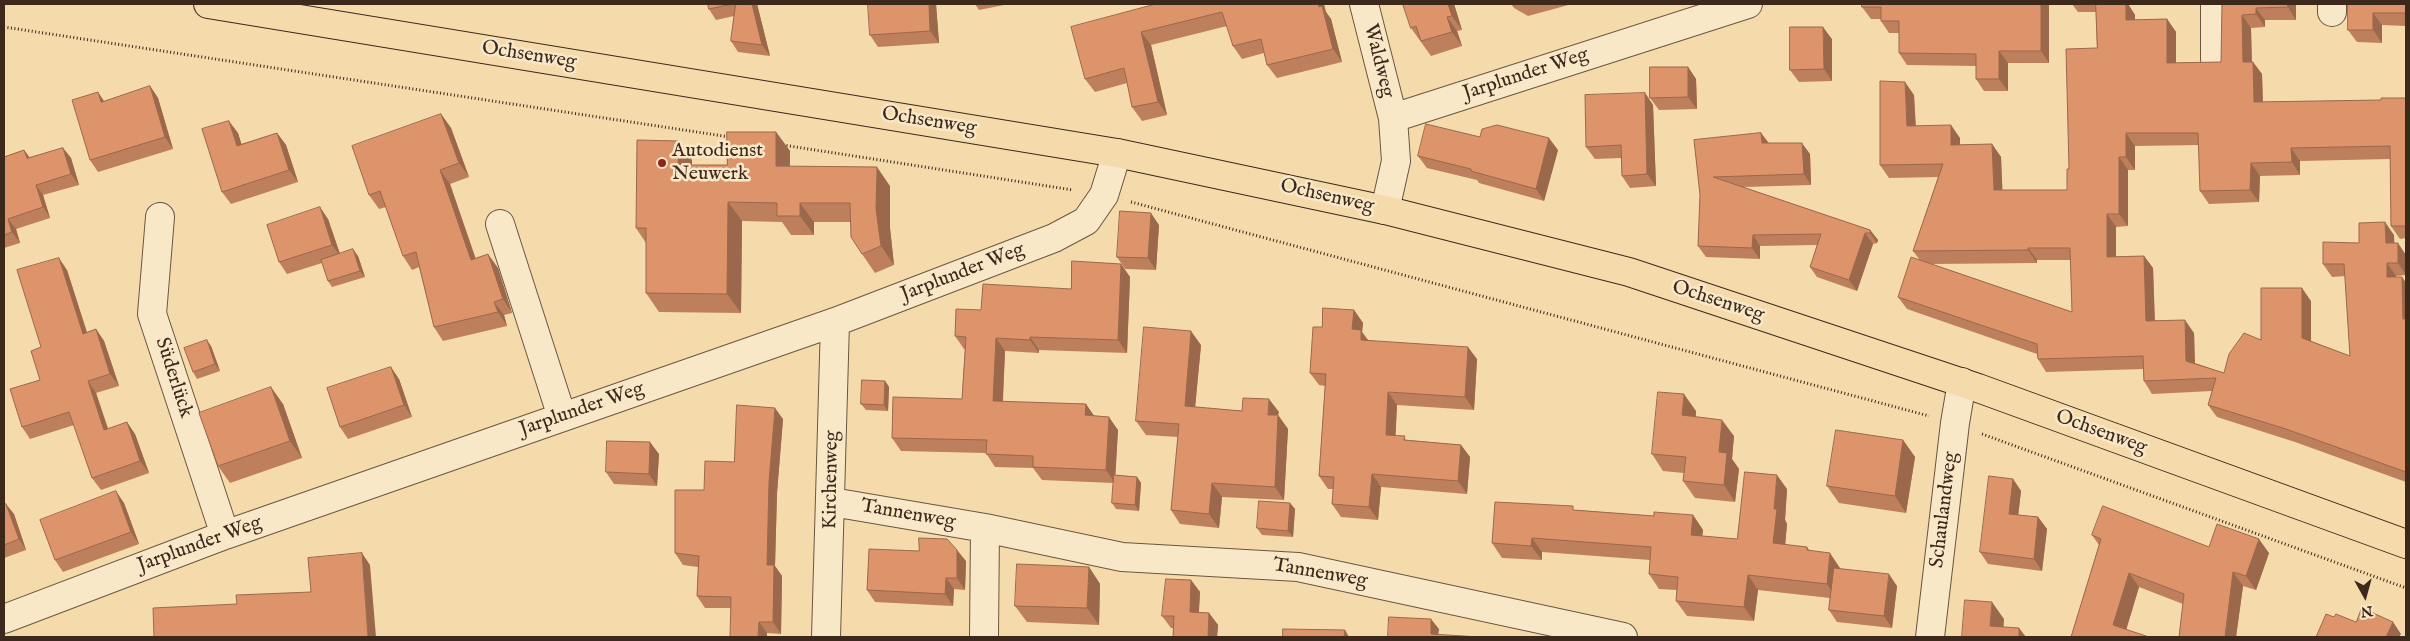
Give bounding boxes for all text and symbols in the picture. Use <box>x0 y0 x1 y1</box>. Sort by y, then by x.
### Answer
street label: Waldweg <box>1357 22 1399 100</box>
street label: Ochsenweg <box>480 37 578 75</box>
street label: Jarplunder Weg <box>1460 43 1592 107</box>
street label: Ochsenweg <box>880 103 978 141</box>
place label: Autodienst Neuwerk <box>672 140 763 187</box>
marker: Autodienst Neuwerk <box>656 157 668 169</box>
street label: Ochsenweg <box>1278 175 1376 219</box>
street label: Jarplunder Weg <box>898 238 1028 308</box>
street label: Ochsenweg <box>1669 276 1767 328</box>
street label: Süderlück <box>149 335 197 421</box>
street label: Jarplunder Weg <box>516 377 648 443</box>
street label: Ochsenweg <box>2052 405 2150 461</box>
street label: Kirchenweg <box>819 430 845 530</box>
street label: Schaulandweg <box>1926 451 1964 569</box>
street label: Tannenweg <box>859 495 957 535</box>
street label: Jarplunder Weg <box>135 511 265 579</box>
street label: Tannenweg <box>1271 554 1369 594</box>
north arrow <box>2340 571 2390 621</box>
text: N <box>2360 601 2374 621</box>

